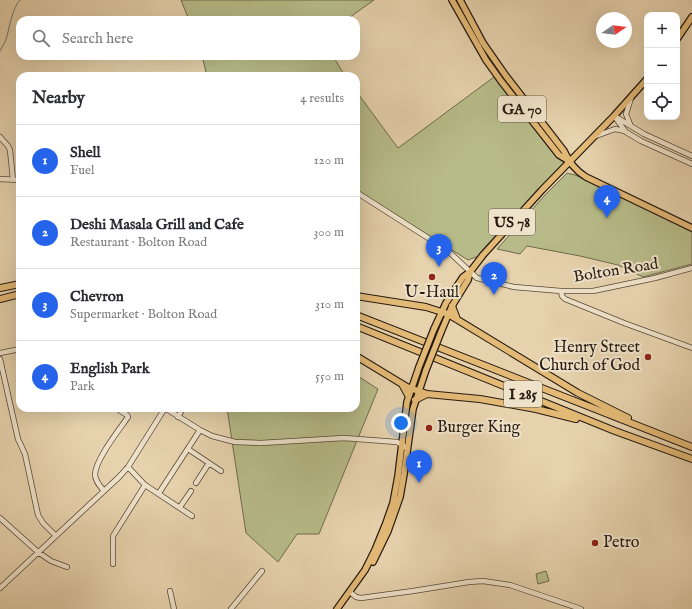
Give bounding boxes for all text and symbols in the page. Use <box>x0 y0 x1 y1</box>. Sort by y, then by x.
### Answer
north arrow <box>596 12 632 48</box>
map controls <box>644 12 680 120</box>
button: + <box>644 12 680 48</box>
search box <box>16 16 360 60</box>
icon: search <box>30 27 52 49</box>
text: Search here <box>62 29 133 48</box>
button: − <box>644 48 680 84</box>
button: locate <box>644 84 680 120</box>
text: Nearby <box>32 88 85 109</box>
text: 4 results <box>300 90 344 107</box>
road number: GA 70 <box>498 96 546 122</box>
text: Shell <box>70 143 101 162</box>
text: 1 <box>43 152 47 169</box>
text: 120 m <box>314 152 344 169</box>
text: Fuel <box>70 162 94 179</box>
pin: 4 <box>594 185 620 218</box>
road number: US 78 <box>489 209 535 235</box>
text: Deshi Masala Grill and Cafe <box>70 215 244 234</box>
text: 2 <box>42 224 48 241</box>
text: 300 m <box>313 224 344 241</box>
text: Restaurant · Bolton Road <box>70 234 207 251</box>
pin: 3 <box>426 234 452 267</box>
street label: Bolton Road <box>572 254 660 288</box>
pin: 2 <box>481 262 507 295</box>
marker: U-Haul <box>427 272 437 282</box>
place label: U-Haul <box>405 283 460 303</box>
text: Chevron <box>70 287 124 306</box>
text: 3 <box>43 296 47 313</box>
text: 310 m <box>315 296 344 313</box>
text: Supermarket · Bolton Road <box>70 306 217 323</box>
place label: Henry Street Church of God <box>539 338 641 376</box>
marker: Henry Street Church of God <box>643 352 653 362</box>
text: English Park <box>70 359 150 378</box>
text: 4 <box>42 368 48 385</box>
text: 550 m <box>315 368 344 385</box>
text: Park <box>70 378 95 395</box>
road number: I 285 <box>504 381 542 407</box>
your location <box>391 413 411 433</box>
place label: Burger King <box>437 418 521 438</box>
marker: Burger King <box>424 423 434 433</box>
pin: 1 <box>406 450 432 483</box>
place label: Petro <box>603 533 640 553</box>
marker: Petro <box>590 538 600 548</box>

